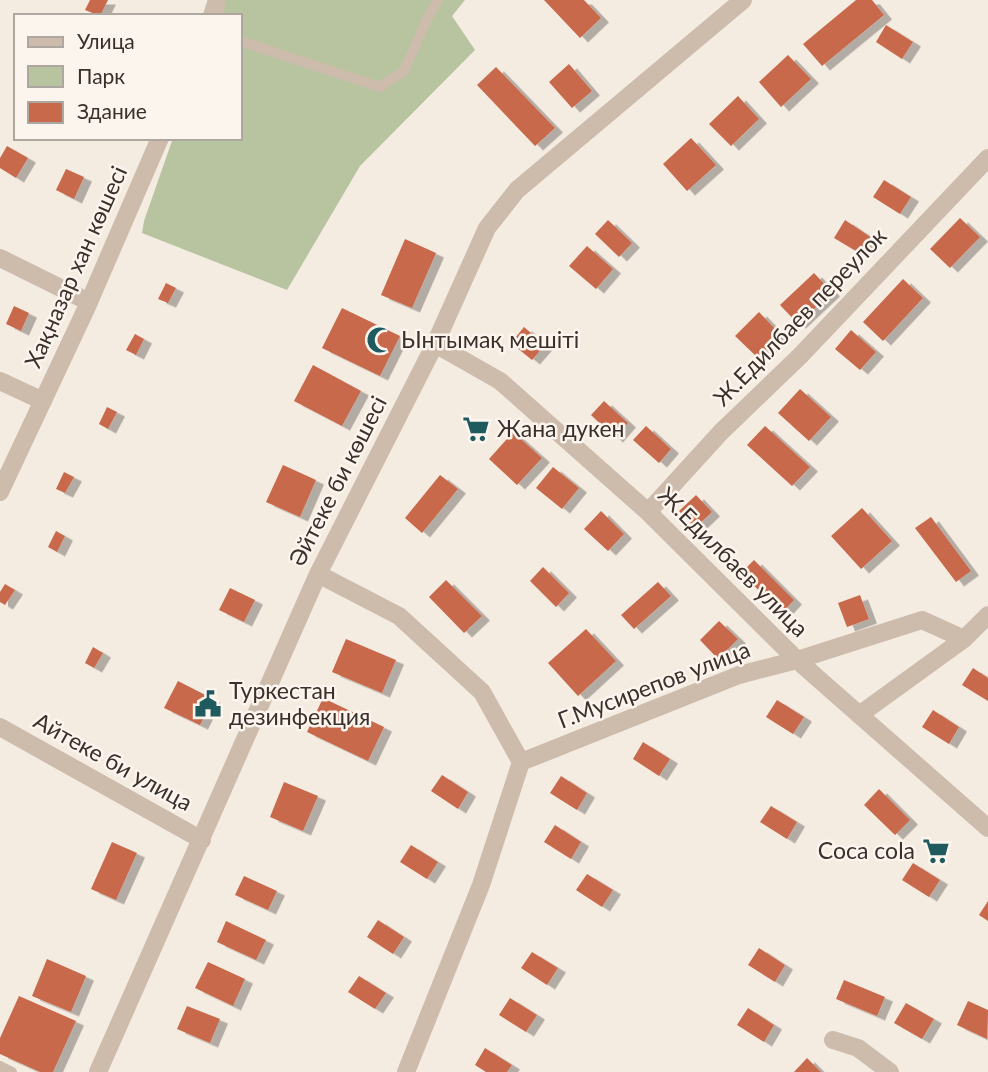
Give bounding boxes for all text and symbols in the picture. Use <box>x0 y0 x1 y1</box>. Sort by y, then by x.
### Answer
legend <box>14 14 242 140</box>
text: Улица <box>77 28 135 53</box>
text: Парк <box>77 63 125 88</box>
text: Здание <box>77 98 147 123</box>
street label: Хақназар хан көшесі <box>18 161 132 372</box>
street label: Ж.Едилбаев переулок <box>707 221 892 411</box>
mosque icon: Ынтымақ мешіті <box>365 325 395 355</box>
place label: Ынтымақ мешіті <box>401 325 579 353</box>
street label: Әйтеке би көшесі <box>282 391 392 570</box>
supermarket icon: Жана дукен <box>461 414 491 444</box>
place label: Жана дукен <box>497 414 624 442</box>
street label: Ж.Едилбаев улица <box>653 480 815 642</box>
street label: Г.Мусирепов улица <box>554 635 754 734</box>
place label: Туркестан дезинфекция <box>229 676 370 730</box>
public building icon: Туркестан дезинфекция <box>193 689 223 719</box>
street label: Айтеке би улица <box>29 706 198 816</box>
place label: Coca cola <box>818 836 915 864</box>
supermarket icon: Coca cola <box>921 836 951 866</box>

